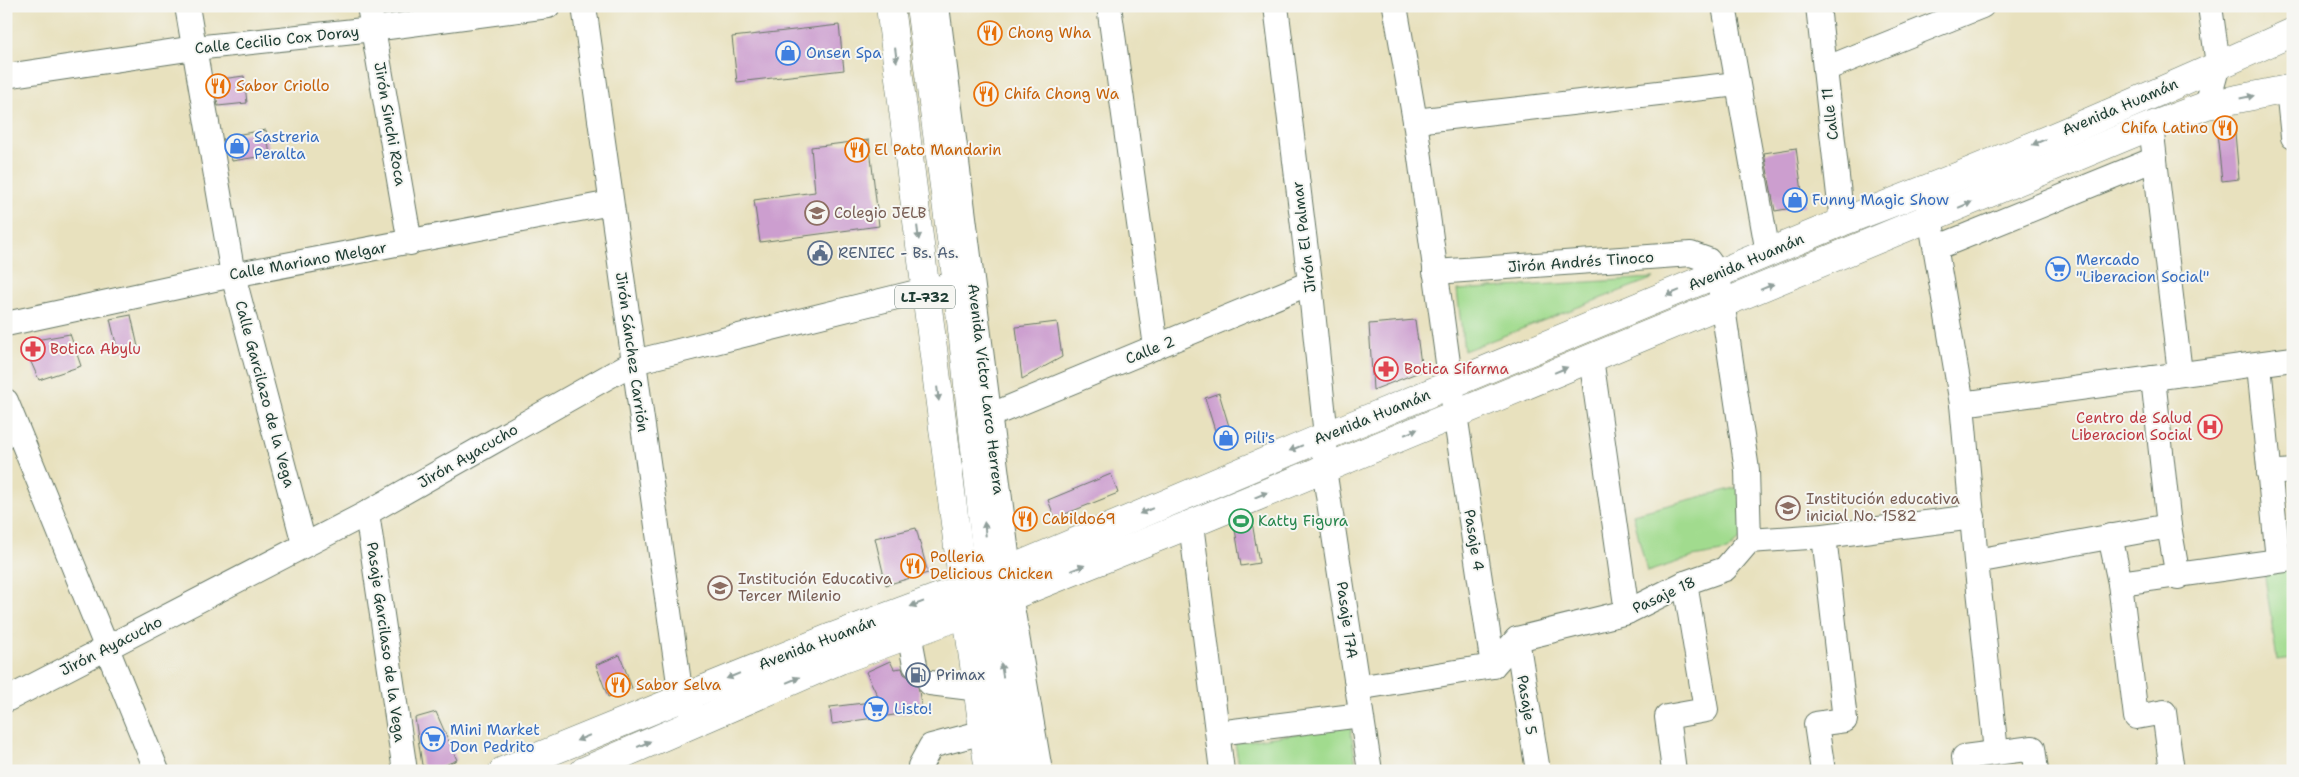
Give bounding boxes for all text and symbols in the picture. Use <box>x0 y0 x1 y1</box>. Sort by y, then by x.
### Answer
restaurant icon: Chong Wha <box>977 20 1003 46</box>
street label: Calle Cecilio Cox Doray <box>194 21 360 59</box>
place label: Chong Wha <box>1008 23 1092 43</box>
shop icon: Onsen Spa <box>775 40 801 66</box>
place label: Onsen Spa <box>806 43 882 63</box>
one-way arrow <box>892 47 900 63</box>
street label: Jirón Sinchi Roca <box>369 60 411 188</box>
restaurant icon: Sabor Criollo <box>205 73 231 99</box>
street label: Avenida Huamán <box>2059 74 2181 140</box>
place label: Sabor Criollo <box>236 76 330 96</box>
restaurant icon: Chifa Chong Wa <box>973 81 999 107</box>
place label: Chifa Chong Wa <box>1004 84 1120 104</box>
street label: Calle 11 <box>1817 87 1843 141</box>
one-way arrow <box>2240 92 2256 100</box>
restaurant icon: Chifa Latino <box>2212 115 2238 141</box>
place label: Chifa Latino <box>2121 118 2208 138</box>
place label: Sastreria Peralta <box>254 127 320 164</box>
shop icon: Sastreria Peralta <box>224 133 250 159</box>
restaurant icon: El Pato Mandarin <box>844 137 870 163</box>
one-way arrow <box>2032 138 2046 146</box>
place label: El Pato Mandarin <box>874 140 1001 160</box>
street label: Jirón El Palmar <box>1287 180 1321 294</box>
shop icon: Funny Magic Show <box>1782 187 1808 213</box>
place label: Funny Magic Show <box>1812 190 1949 210</box>
school or university icon: Colegio JELB <box>804 200 830 226</box>
one-way arrow <box>1958 200 1972 208</box>
place label: Colegio JELB <box>834 203 927 223</box>
one-way arrow <box>914 226 922 242</box>
street label: Avenida Huamán <box>1685 229 1807 295</box>
street label: Calle Mariano Melgar <box>228 237 388 285</box>
public building icon: RENIEC - Bs. As. <box>807 240 833 266</box>
place label: RENIEC - Bs. As. <box>838 243 959 263</box>
street label: Jirón Andrés Tinoco <box>1507 247 1655 277</box>
place label: Mercado "Liberacion Social" <box>2076 250 2209 287</box>
supermarket icon: Mercado "Liberacion Social" <box>2045 256 2071 282</box>
street label: Jirón Sánchez Carrión <box>611 271 653 433</box>
street label: Avenida Víctor Larco Herrera <box>963 282 1009 496</box>
one-way arrow <box>1760 283 1775 291</box>
road number: LI-732 <box>895 286 955 308</box>
one-way arrow <box>1665 289 1680 297</box>
street label: Calle Garcilazo de la Vega <box>230 298 300 490</box>
street label: Calle 2 <box>1122 331 1178 369</box>
pharmacy icon: Botica Abylu <box>20 336 46 362</box>
place label: Botica Abylu <box>50 339 141 359</box>
pharmacy icon: Botica Sifarma <box>1373 356 1399 382</box>
place label: Botica Sifarma <box>1404 359 1509 379</box>
one-way arrow <box>1554 366 1569 374</box>
street label: Avenida Huamán <box>1311 384 1433 450</box>
one-way arrow <box>934 387 942 403</box>
place label: Centro de Salud Liberacion Social <box>2071 408 2192 445</box>
hospital icon: Centro de Salud Liberacion Social <box>2197 414 2223 440</box>
street label: Jirón Ayacucho <box>414 419 522 493</box>
shop icon: Pili's <box>1213 425 1239 451</box>
place label: Pili's <box>1244 428 1275 448</box>
one-way arrow <box>1404 428 1418 436</box>
one-way arrow <box>1289 445 1303 453</box>
place label: Institución educativa inicial No. 1582 <box>1806 489 1960 526</box>
one-way arrow <box>1254 491 1269 499</box>
school or university icon: Institución educativa inicial No. 1582 <box>1775 495 1801 521</box>
restaurant icon: Cabildo69 <box>1012 506 1038 532</box>
one-way arrow <box>1139 508 1153 516</box>
sports icon: Katty Figura <box>1228 508 1254 534</box>
street label: Pasaje 4 <box>1459 508 1489 572</box>
place label: Cabildo69 <box>1042 509 1116 529</box>
place label: Katty Figura <box>1258 511 1349 531</box>
one-way arrow <box>981 521 989 537</box>
street label: Pasaje Garcilaso de la Vega <box>362 541 410 744</box>
place label: Polleria Delicious Chicken <box>930 547 1053 584</box>
restaurant icon: Polleria Delicious Chicken <box>900 553 926 579</box>
one-way arrow <box>1071 564 1085 572</box>
place label: Institución Educativa Tercer Milenio <box>738 569 893 606</box>
street label: Pasaje 18 <box>1629 572 1699 618</box>
school or university icon: Institución Educativa Tercer Milenio <box>707 575 733 601</box>
street label: Pasaje 17A <box>1332 580 1362 660</box>
one-way arrow <box>910 601 925 608</box>
street label: Avenida Huamán <box>756 611 878 675</box>
street label: Jirón Ayacucho <box>56 612 166 680</box>
fuel station icon: Primax <box>905 662 931 688</box>
one-way arrow <box>998 662 1006 678</box>
place label: Primax <box>936 665 985 685</box>
restaurant icon: Sabor Selva <box>605 672 631 698</box>
one-way arrow <box>726 673 741 680</box>
street label: Pasaje 5 <box>1512 674 1542 736</box>
place label: Sabor Selva <box>636 675 722 695</box>
one-way arrow <box>786 675 801 683</box>
supermarket icon: Listo! <box>863 696 889 722</box>
place label: Listo! <box>894 699 932 719</box>
place label: Mini Market Don Pedrito <box>450 720 540 757</box>
supermarket icon: Mini Market Don Pedrito <box>420 726 446 752</box>
one-way arrow <box>576 734 590 742</box>
one-way arrow <box>637 740 651 748</box>

